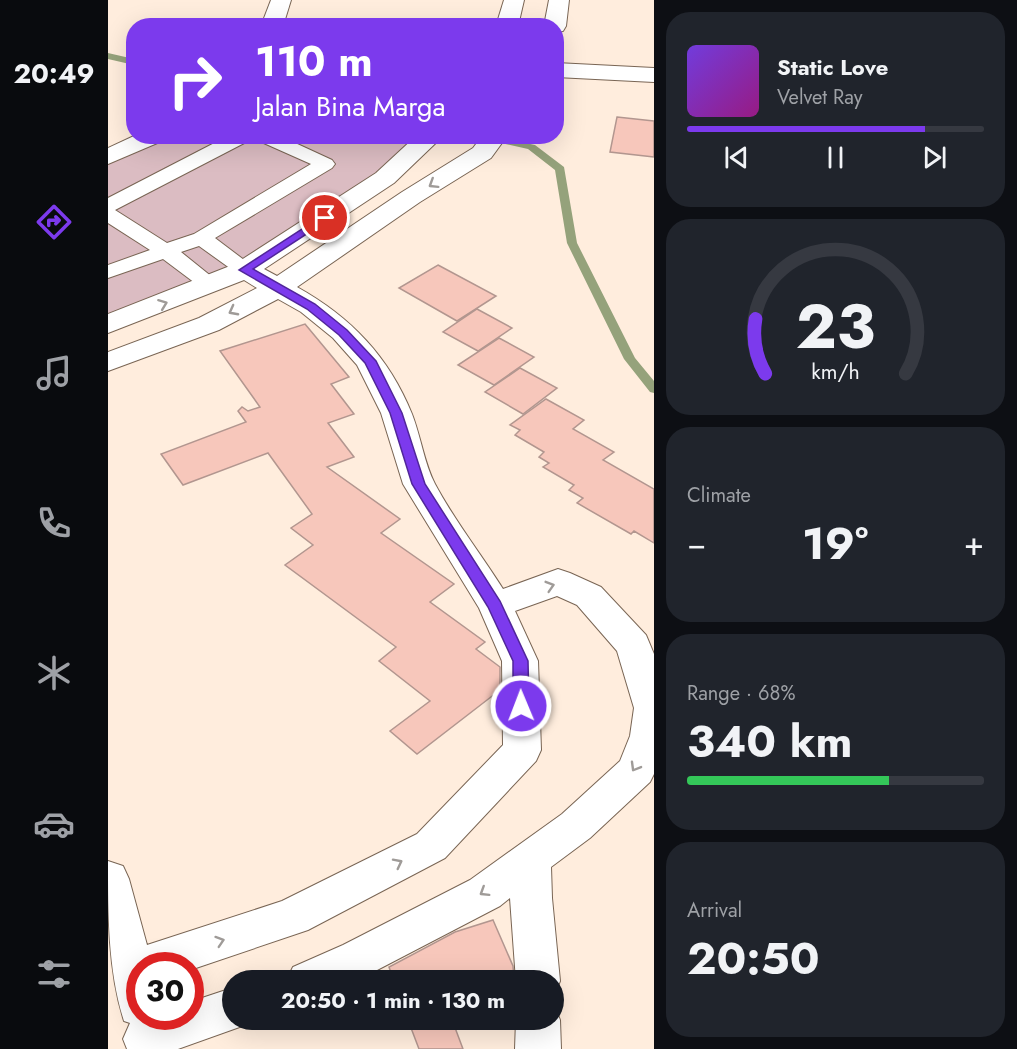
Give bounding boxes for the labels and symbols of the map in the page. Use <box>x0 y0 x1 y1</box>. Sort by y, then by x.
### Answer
one-way arrow <box>428 176 439 187</box>
pin <box>299 192 350 243</box>
one-way arrow <box>157 299 168 311</box>
one-way arrow <box>229 304 239 315</box>
one-way arrow <box>544 581 555 593</box>
position arrow <box>489 674 553 738</box>
one-way arrow <box>631 761 642 771</box>
one-way arrow <box>391 859 402 870</box>
one-way arrow <box>480 885 490 897</box>
one-way arrow <box>214 936 225 948</box>
speed limit sign: 30 <box>126 952 204 1030</box>

